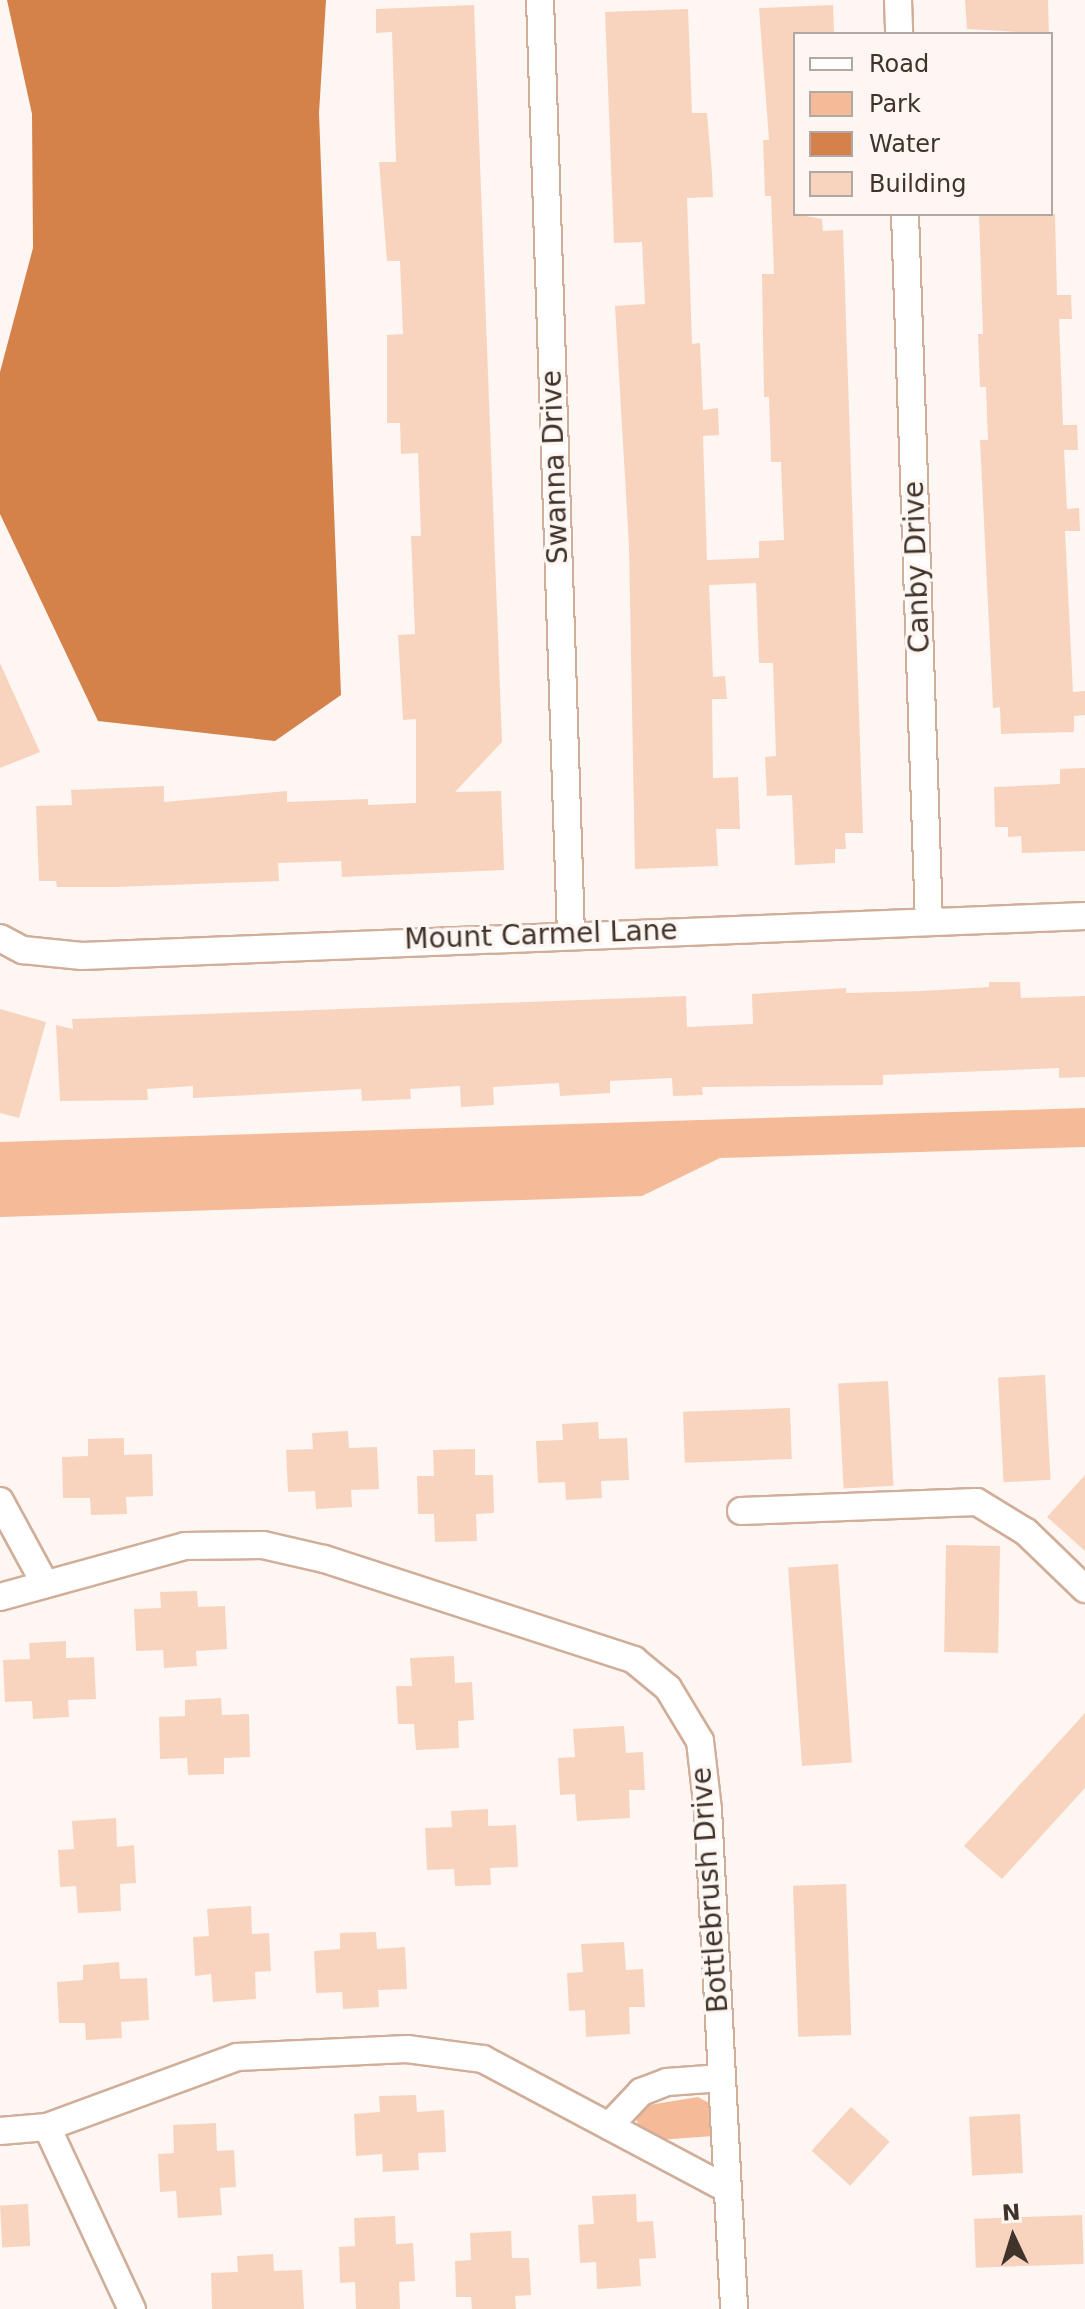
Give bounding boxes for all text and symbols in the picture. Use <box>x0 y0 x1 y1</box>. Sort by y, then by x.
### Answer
legend <box>793 32 1053 216</box>
text: Road <box>869 50 929 78</box>
text: Park <box>869 90 921 118</box>
text: Water <box>869 130 940 158</box>
text: Building <box>869 170 966 198</box>
street label: Swanna Drive <box>535 369 575 565</box>
street label: Canby Drive <box>897 480 937 654</box>
street label: Mount Carmel Lane <box>404 913 678 957</box>
street label: Bottlebrush Drive <box>685 1766 735 2014</box>
north arrow <box>973 2197 1053 2277</box>
text: N <box>1001 2199 1021 2226</box>

